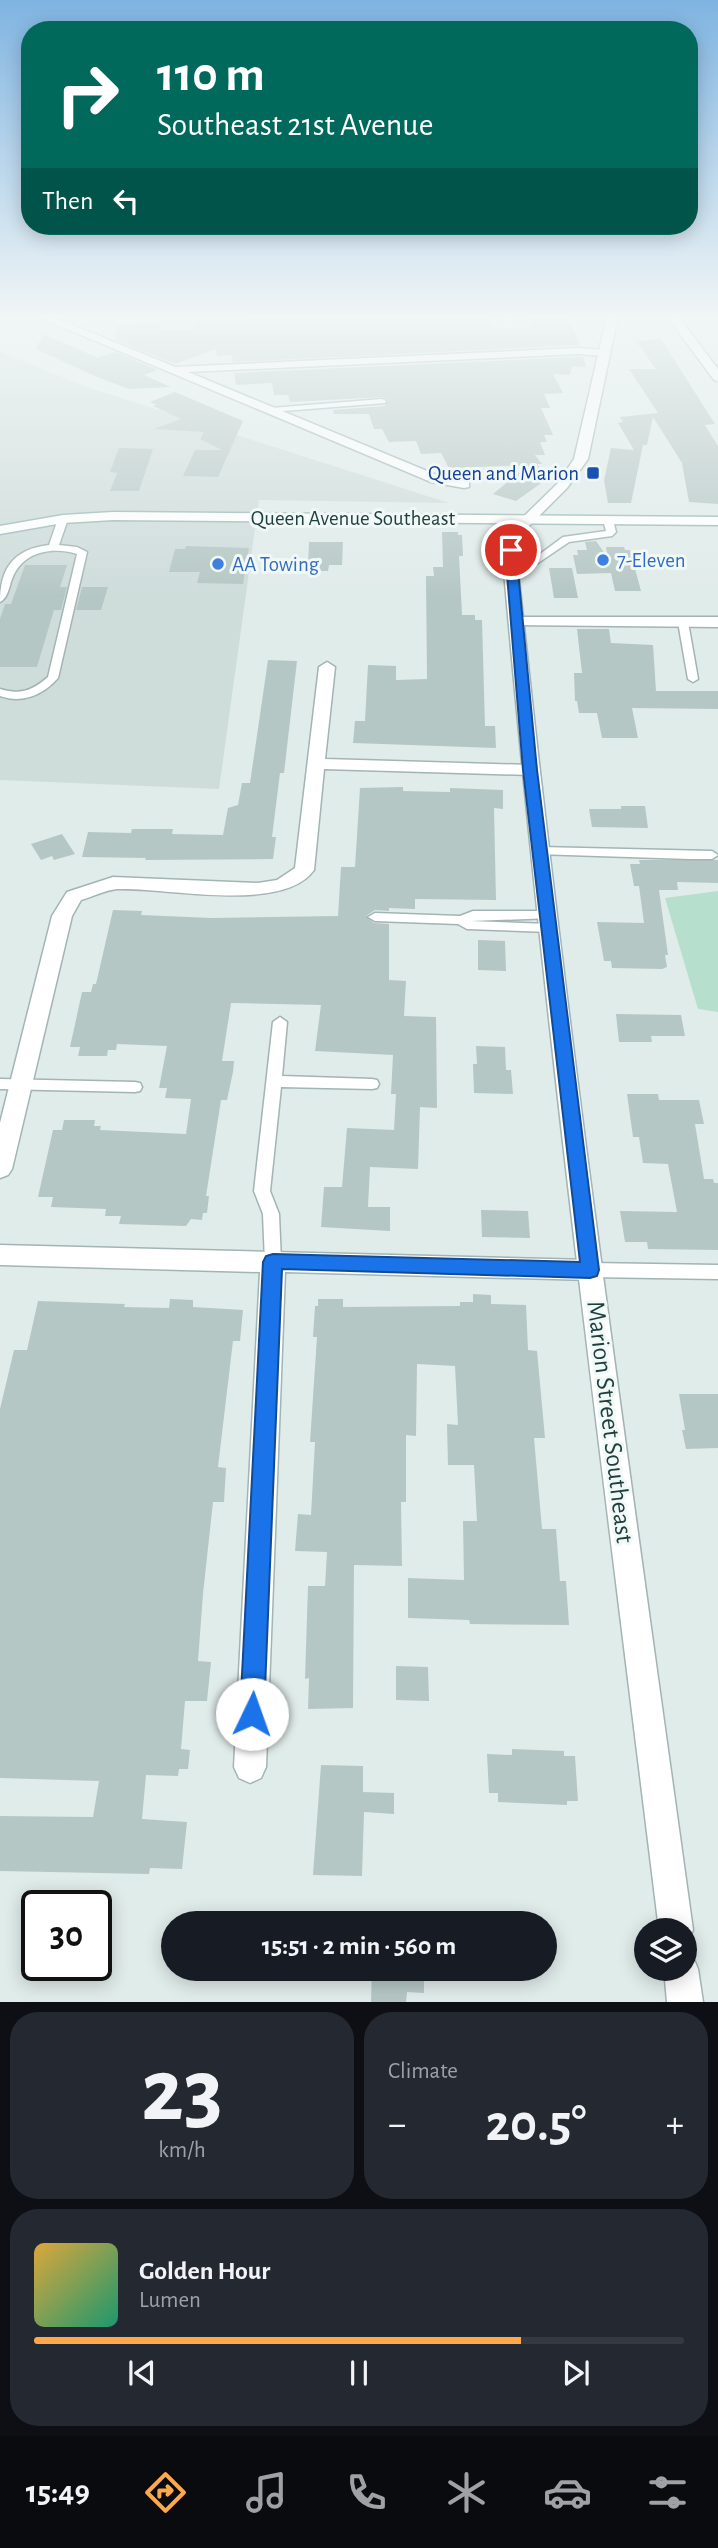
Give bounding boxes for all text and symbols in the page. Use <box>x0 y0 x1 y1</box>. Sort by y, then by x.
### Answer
icon: right <box>42 49 133 140</box>
text: 110 m <box>157 51 265 100</box>
text: Southeast 21st Avenue <box>157 109 433 141</box>
icon: left <box>107 182 145 220</box>
text: Then <box>42 188 93 214</box>
place label: Queen and Marion <box>428 463 579 484</box>
marker: Queen and Marion <box>585 465 601 481</box>
street label: Queen Avenue Southeast <box>251 508 456 529</box>
pin <box>481 520 541 580</box>
icon: arrive <box>492 531 530 569</box>
place label: 7-Eleven <box>617 550 686 571</box>
marker: 7-Eleven <box>595 552 611 568</box>
place label: AA Towing <box>232 554 320 575</box>
marker: AA Towing <box>210 556 226 572</box>
street label: Marion Street Southeast <box>582 1299 638 1545</box>
position arrow <box>215 1677 289 1751</box>
speed limit sign: 30 <box>21 1890 112 1981</box>
map controls <box>634 1918 697 1981</box>
button: layers <box>634 1918 697 1981</box>
text: 15:51 · 2 min · 560 m <box>262 1933 456 1959</box>
text: 23 <box>141 2046 223 2137</box>
text: Climate <box>388 2060 458 2083</box>
text: 20.5° <box>485 2098 587 2150</box>
text: − <box>388 2106 406 2144</box>
text: + <box>666 2106 684 2144</box>
text: km/h <box>158 2139 206 2162</box>
text: Golden Hour <box>139 2258 270 2284</box>
text: Lumen <box>139 2289 201 2312</box>
icon: previous <box>123 2354 161 2392</box>
icon: pause <box>340 2354 378 2392</box>
icon: next <box>557 2354 595 2392</box>
icon: directions <box>141 2468 190 2517</box>
icon: music <box>242 2468 291 2517</box>
icon: phone <box>342 2468 391 2517</box>
icon: climate <box>442 2468 491 2517</box>
icon: car <box>543 2468 592 2517</box>
icon: filters <box>643 2468 692 2517</box>
text: 15:49 <box>26 2476 90 2508</box>

